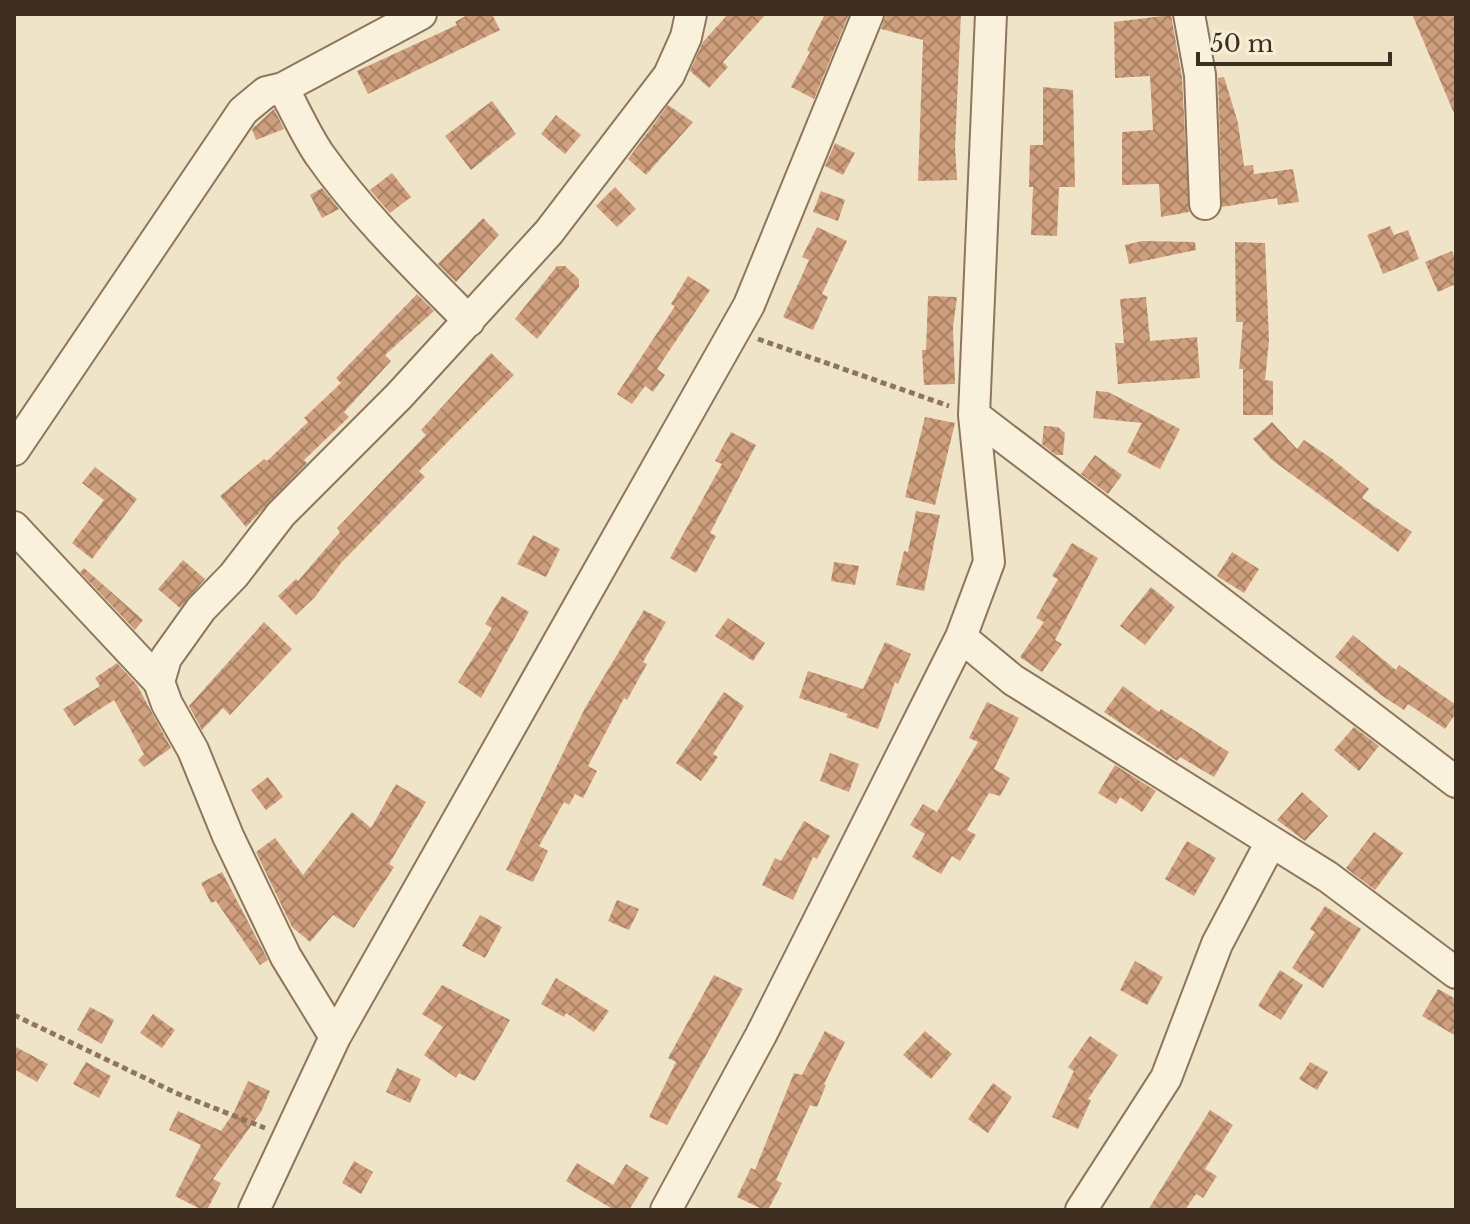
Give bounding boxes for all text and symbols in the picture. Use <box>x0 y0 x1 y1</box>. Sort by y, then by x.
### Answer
scale bar <box>1198 16 1390 66</box>
text: 50 m <box>1210 29 1274 58</box>

